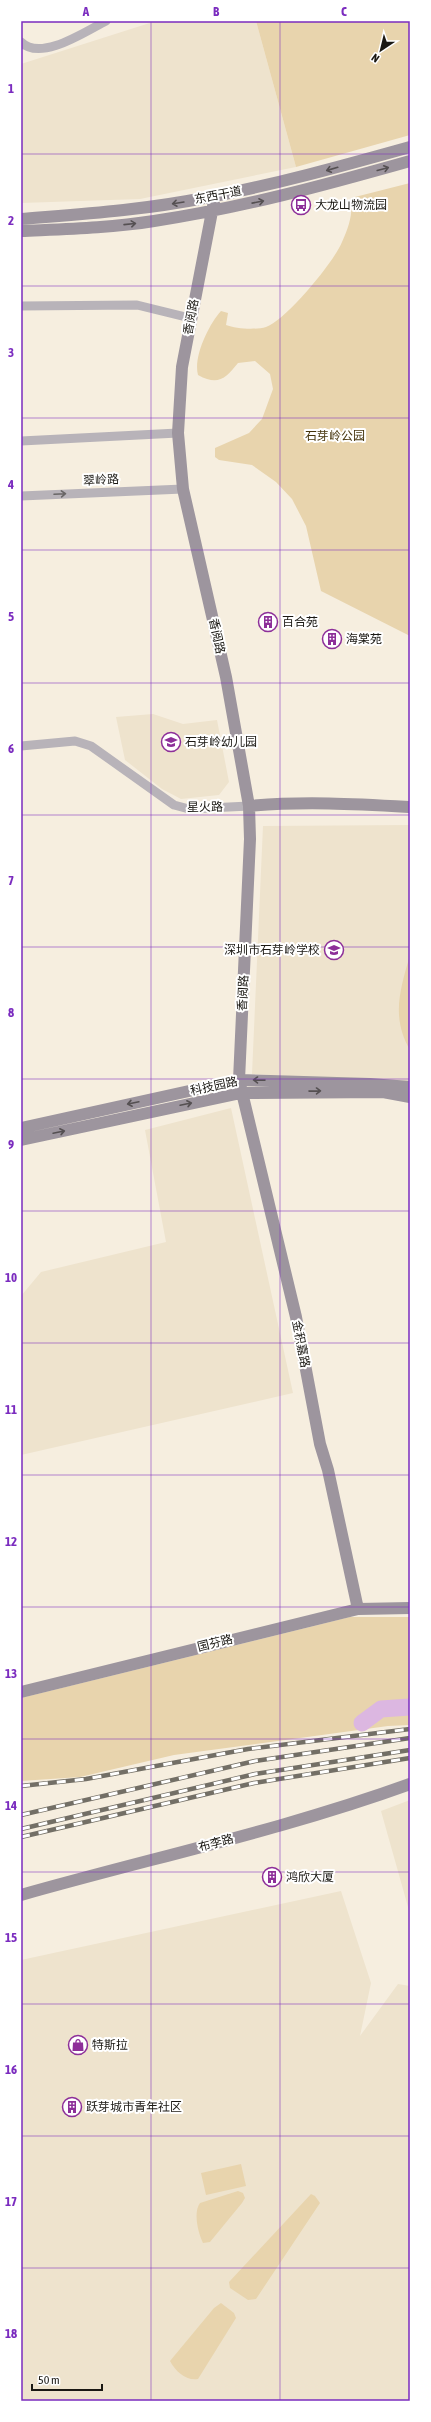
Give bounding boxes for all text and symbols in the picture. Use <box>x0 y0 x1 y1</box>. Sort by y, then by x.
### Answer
text: A <box>82 4 90 19</box>
text: B <box>213 4 220 19</box>
text: C <box>341 4 347 19</box>
north arrow <box>361 30 401 70</box>
text: N <box>369 51 381 65</box>
text: 1 <box>8 81 14 96</box>
one-way arrow <box>377 165 390 172</box>
one-way arrow <box>326 166 339 173</box>
street label: 东西干道 <box>193 184 243 206</box>
bus stop icon: 大龙山物流园 <box>290 194 312 216</box>
one-way arrow <box>251 198 264 206</box>
place label: 大龙山物流园 <box>315 198 387 212</box>
one-way arrow <box>172 199 185 207</box>
text: 2 <box>8 213 14 228</box>
one-way arrow <box>123 220 136 228</box>
street label: 香阅路 <box>181 298 201 336</box>
text: 3 <box>8 345 14 360</box>
park label: 石芽岭公园 <box>305 429 365 443</box>
street label: 翠岭路 <box>83 472 119 488</box>
text: 4 <box>7 477 14 492</box>
one-way arrow <box>53 490 66 498</box>
text: 5 <box>8 609 14 624</box>
building icon: 百合苑 <box>257 611 279 633</box>
place label: 百合苑 <box>282 615 318 629</box>
street label: 香阅路 <box>206 617 228 655</box>
building icon: 海棠苑 <box>321 628 343 650</box>
place label: 海棠苑 <box>346 632 382 646</box>
school or university icon: 石芽岭幼儿园 <box>160 731 182 753</box>
place label: 石芽岭幼儿园 <box>185 735 257 749</box>
text: 6 <box>8 741 14 756</box>
street label: 星火路 <box>187 800 223 814</box>
text: 7 <box>8 873 14 888</box>
school or university icon: 深圳市石芽岭学校 <box>323 939 345 961</box>
place label: 深圳市石芽岭学校 <box>224 943 320 957</box>
street label: 香阅路 <box>235 975 251 1011</box>
text: 8 <box>8 1005 14 1020</box>
street label: 科技园路 <box>189 1074 239 1098</box>
one-way arrow <box>253 1076 266 1084</box>
one-way arrow <box>308 1087 321 1095</box>
one-way arrow <box>127 1100 140 1108</box>
one-way arrow <box>179 1100 192 1108</box>
one-way arrow <box>52 1127 65 1135</box>
text: 9 <box>8 1137 14 1152</box>
text: 10 <box>5 1270 17 1285</box>
street label: 金积嘉路 <box>290 1319 312 1369</box>
text: 11 <box>5 1402 17 1417</box>
text: 12 <box>5 1534 17 1549</box>
street label: 国芬路 <box>196 1632 234 1654</box>
text: 13 <box>5 1666 17 1681</box>
text: 14 <box>5 1798 17 1813</box>
street label: 布李路 <box>197 1832 235 1854</box>
building icon: 鸿欣大厦 <box>261 1866 283 1888</box>
place label: 鸿欣大厦 <box>286 1870 334 1884</box>
text: 15 <box>5 1930 17 1945</box>
shop icon: 特斯拉 <box>67 2034 89 2056</box>
place label: 特斯拉 <box>92 2038 128 2052</box>
text: 16 <box>5 2062 17 2077</box>
building icon: 跃芽城市青年社区 <box>61 2096 83 2118</box>
place label: 跃芽城市青年社区 <box>86 2100 182 2114</box>
text: 17 <box>5 2194 17 2209</box>
text: 18 <box>5 2326 17 2341</box>
scale bar <box>32 2366 102 2392</box>
text: 50 m <box>38 2373 60 2387</box>

